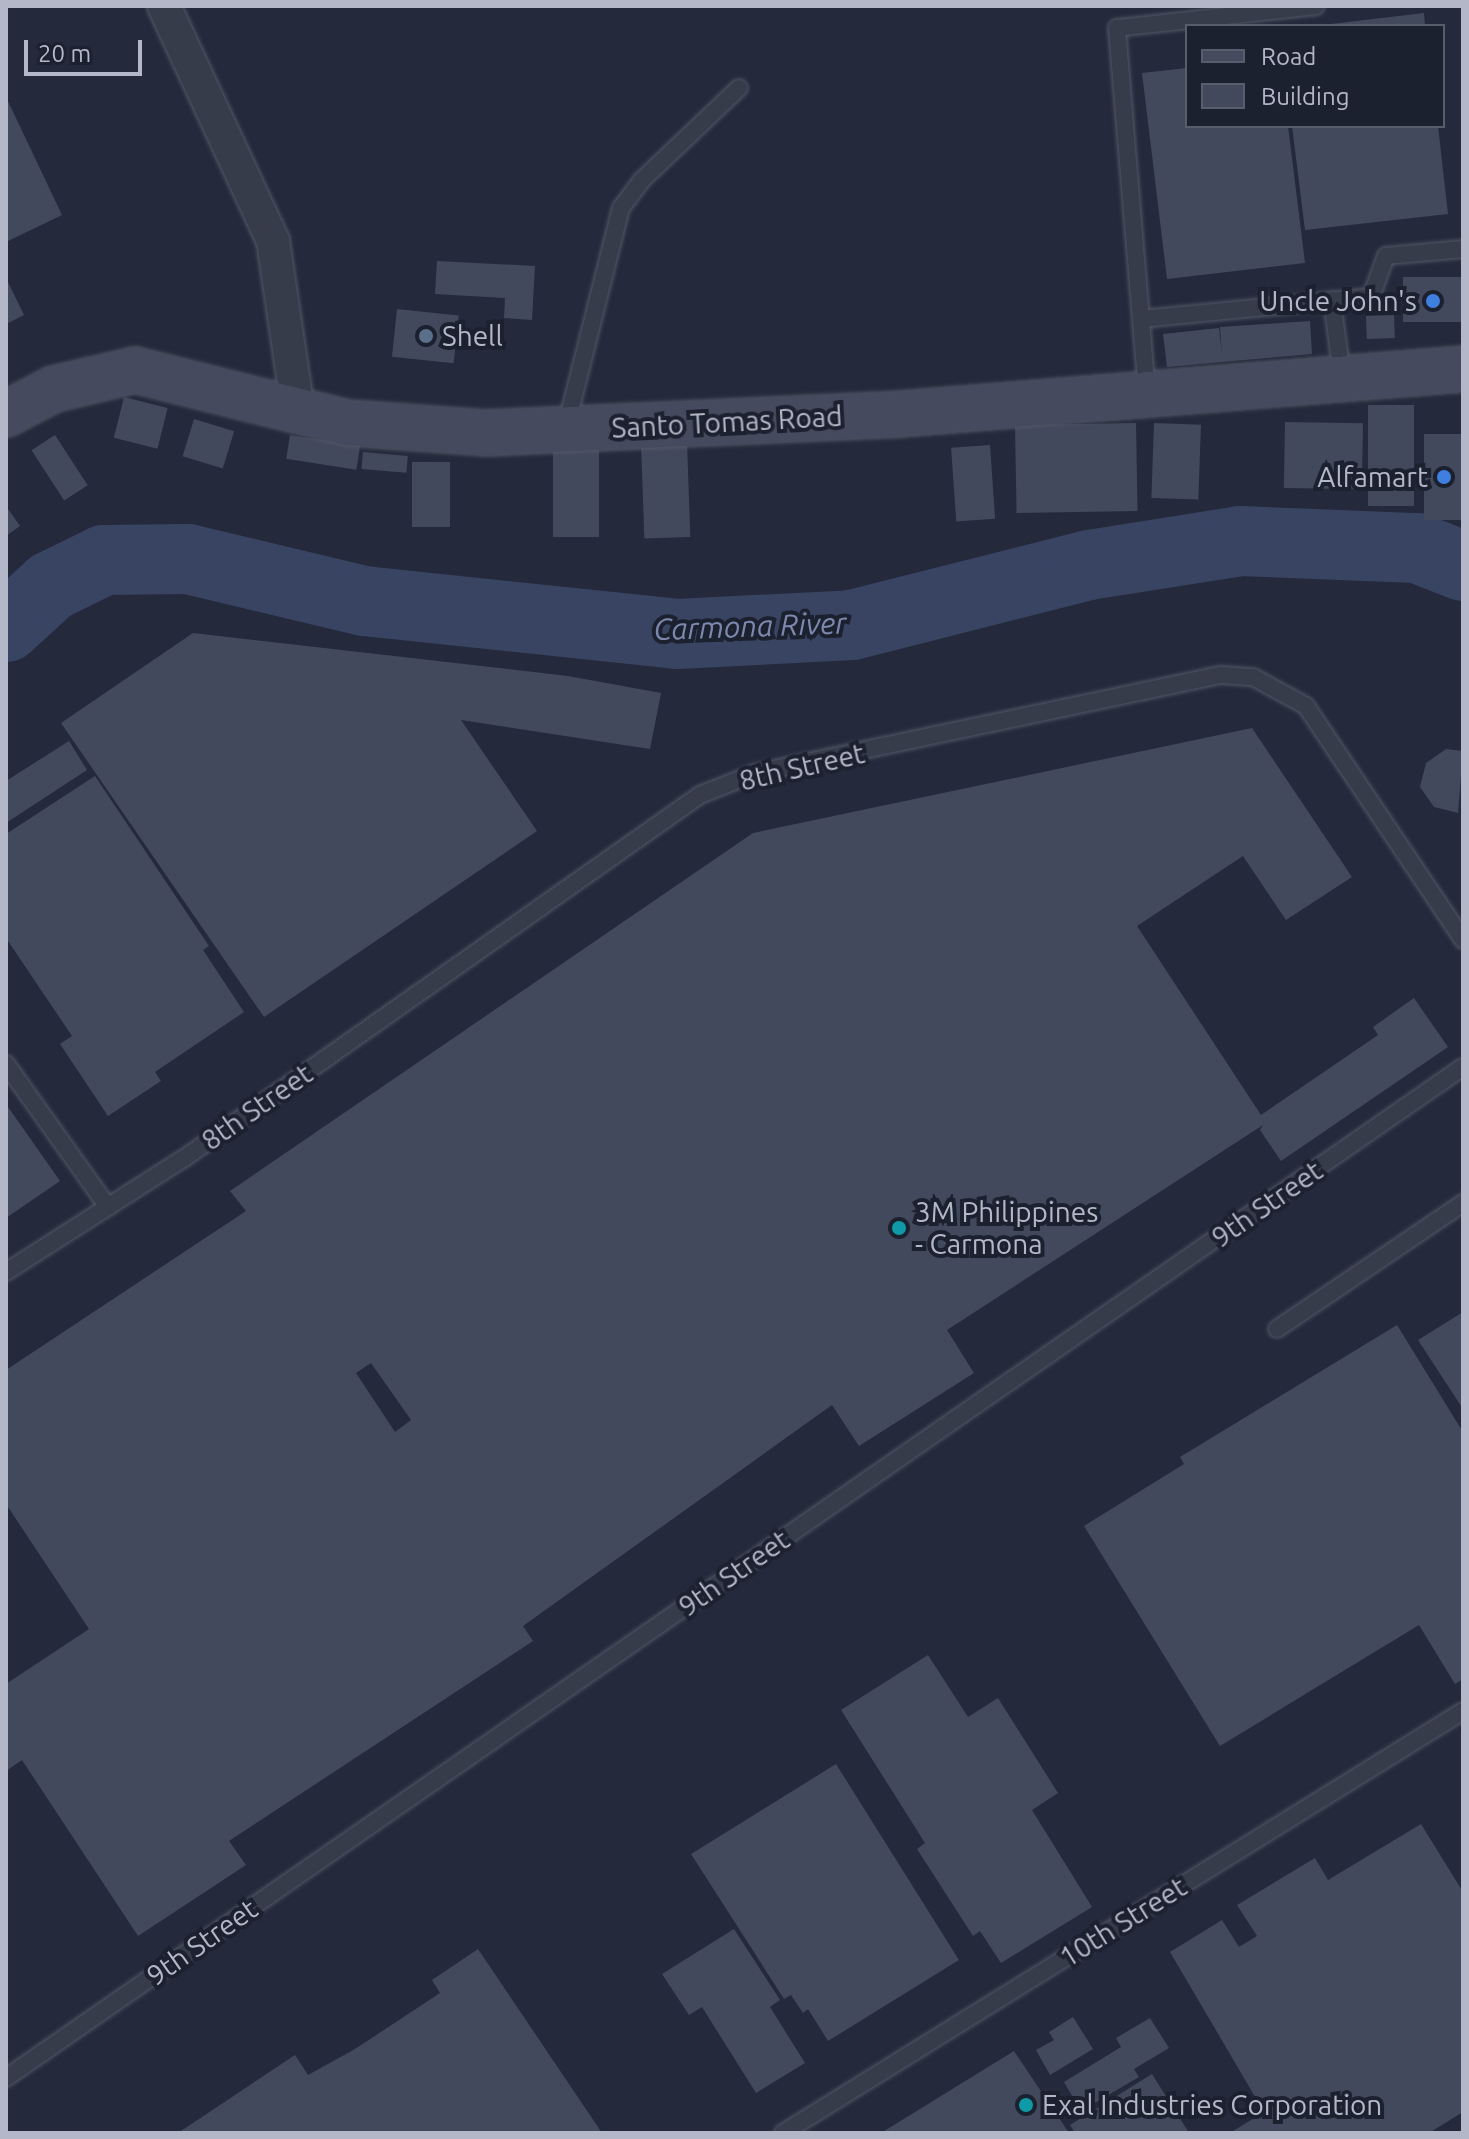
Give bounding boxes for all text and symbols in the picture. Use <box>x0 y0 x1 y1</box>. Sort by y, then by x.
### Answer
scale bar <box>28 24 146 74</box>
legend <box>1185 24 1445 128</box>
text: 20 m <box>38 40 91 67</box>
text: Road <box>1261 43 1316 70</box>
text: Building <box>1261 83 1349 110</box>
place label: Uncle John's <box>1259 284 1417 318</box>
marker: Uncle John's <box>1424 292 1442 310</box>
place label: Shell <box>442 319 503 353</box>
marker: Shell <box>417 327 435 345</box>
street label: Santo Tomas Road <box>611 399 843 445</box>
place label: Alfamart <box>1317 460 1428 494</box>
marker: Alfamart <box>1435 468 1453 486</box>
water label: Carmona River <box>653 605 847 647</box>
street label: 8th Street <box>736 736 868 798</box>
street label: 8th Street <box>195 1057 319 1157</box>
street label: 9th Street <box>1205 1154 1329 1254</box>
place label: 3M Philippines - Carmona <box>915 1195 1098 1261</box>
marker: 3M Philippines - Carmona <box>890 1219 908 1237</box>
street label: 9th Street <box>672 1523 796 1623</box>
street label: 10th Street <box>1053 1870 1193 1974</box>
street label: 9th Street <box>140 1892 264 1992</box>
place label: Exal Industries Corporation <box>1042 2088 1382 2122</box>
marker: Exal Industries Corporation <box>1017 2096 1035 2114</box>

